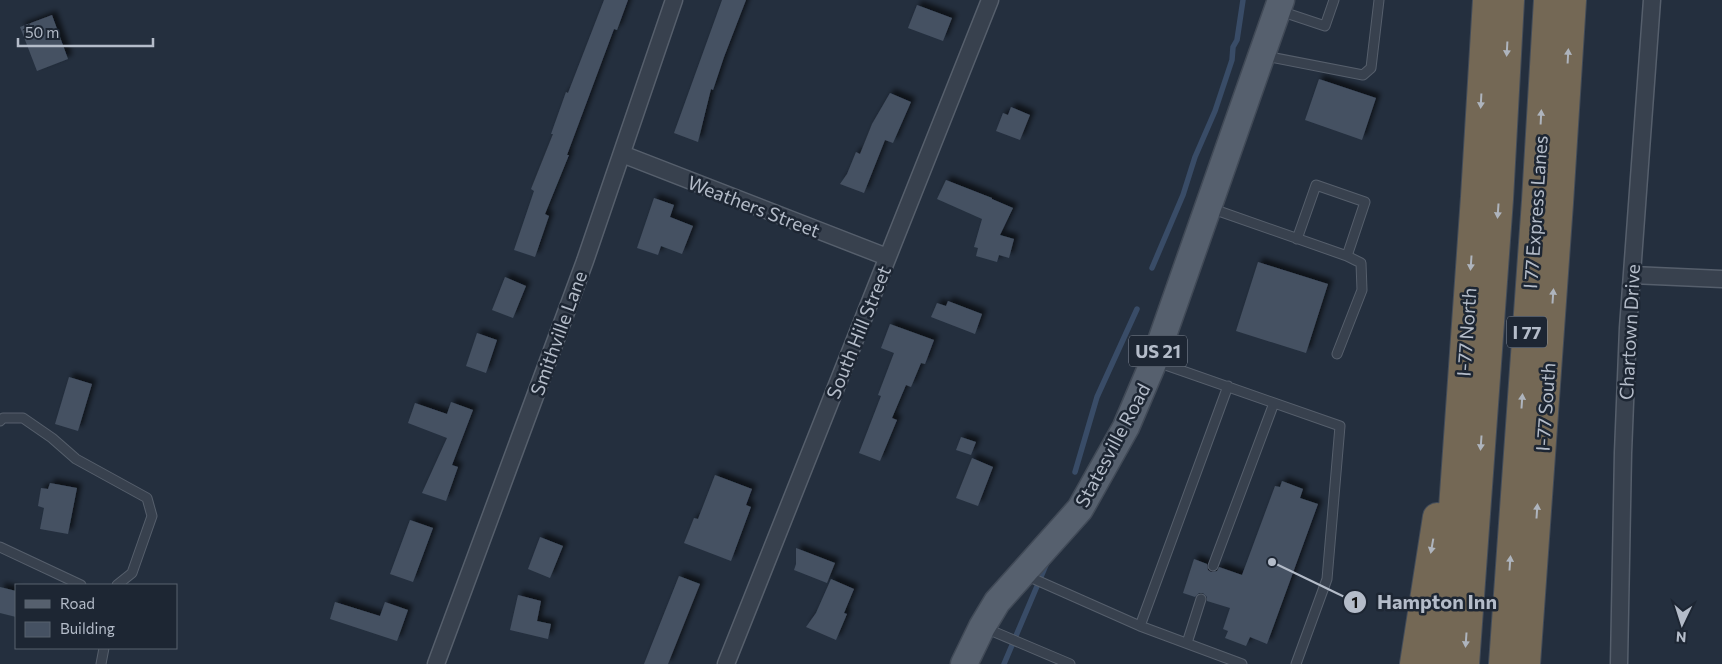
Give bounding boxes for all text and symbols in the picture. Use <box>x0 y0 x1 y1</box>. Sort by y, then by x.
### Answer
scale bar <box>18 15 152 47</box>
text: 50 m <box>25 23 59 41</box>
one-way arrow <box>1503 41 1511 57</box>
one-way arrow <box>1565 48 1573 64</box>
one-way arrow <box>1477 93 1485 109</box>
one-way arrow <box>1538 108 1546 124</box>
street label: I 77 Express Lanes <box>1518 134 1552 290</box>
street label: Weathers Street <box>685 170 824 242</box>
one-way arrow <box>1493 203 1501 219</box>
one-way arrow <box>1466 256 1474 272</box>
street label: South Hill Street <box>821 262 895 402</box>
street label: Chartown Drive <box>1614 264 1644 400</box>
street label: Smithville Lane <box>525 268 591 398</box>
street label: I-77 North <box>1451 287 1481 377</box>
one-way arrow <box>1549 288 1557 304</box>
road number: I 77 <box>1507 316 1547 348</box>
road number: US 21 <box>1129 336 1187 366</box>
street label: I-77 South <box>1530 362 1560 452</box>
street label: Statesville Road <box>1070 379 1154 511</box>
one-way arrow <box>1518 393 1526 409</box>
one-way arrow <box>1477 435 1485 451</box>
one-way arrow <box>1534 502 1542 518</box>
one-way arrow <box>1427 539 1435 555</box>
one-way arrow <box>1506 555 1514 571</box>
legend <box>15 584 178 649</box>
callout: Hampton Inn <box>1342 585 1507 620</box>
text: Hampton Inn <box>1377 589 1497 613</box>
text: 1 <box>1352 593 1358 611</box>
text: Road <box>60 594 95 612</box>
north arrow <box>1657 599 1707 649</box>
text: Building <box>60 619 115 637</box>
text: N <box>1675 629 1687 646</box>
one-way arrow <box>1462 632 1470 648</box>

